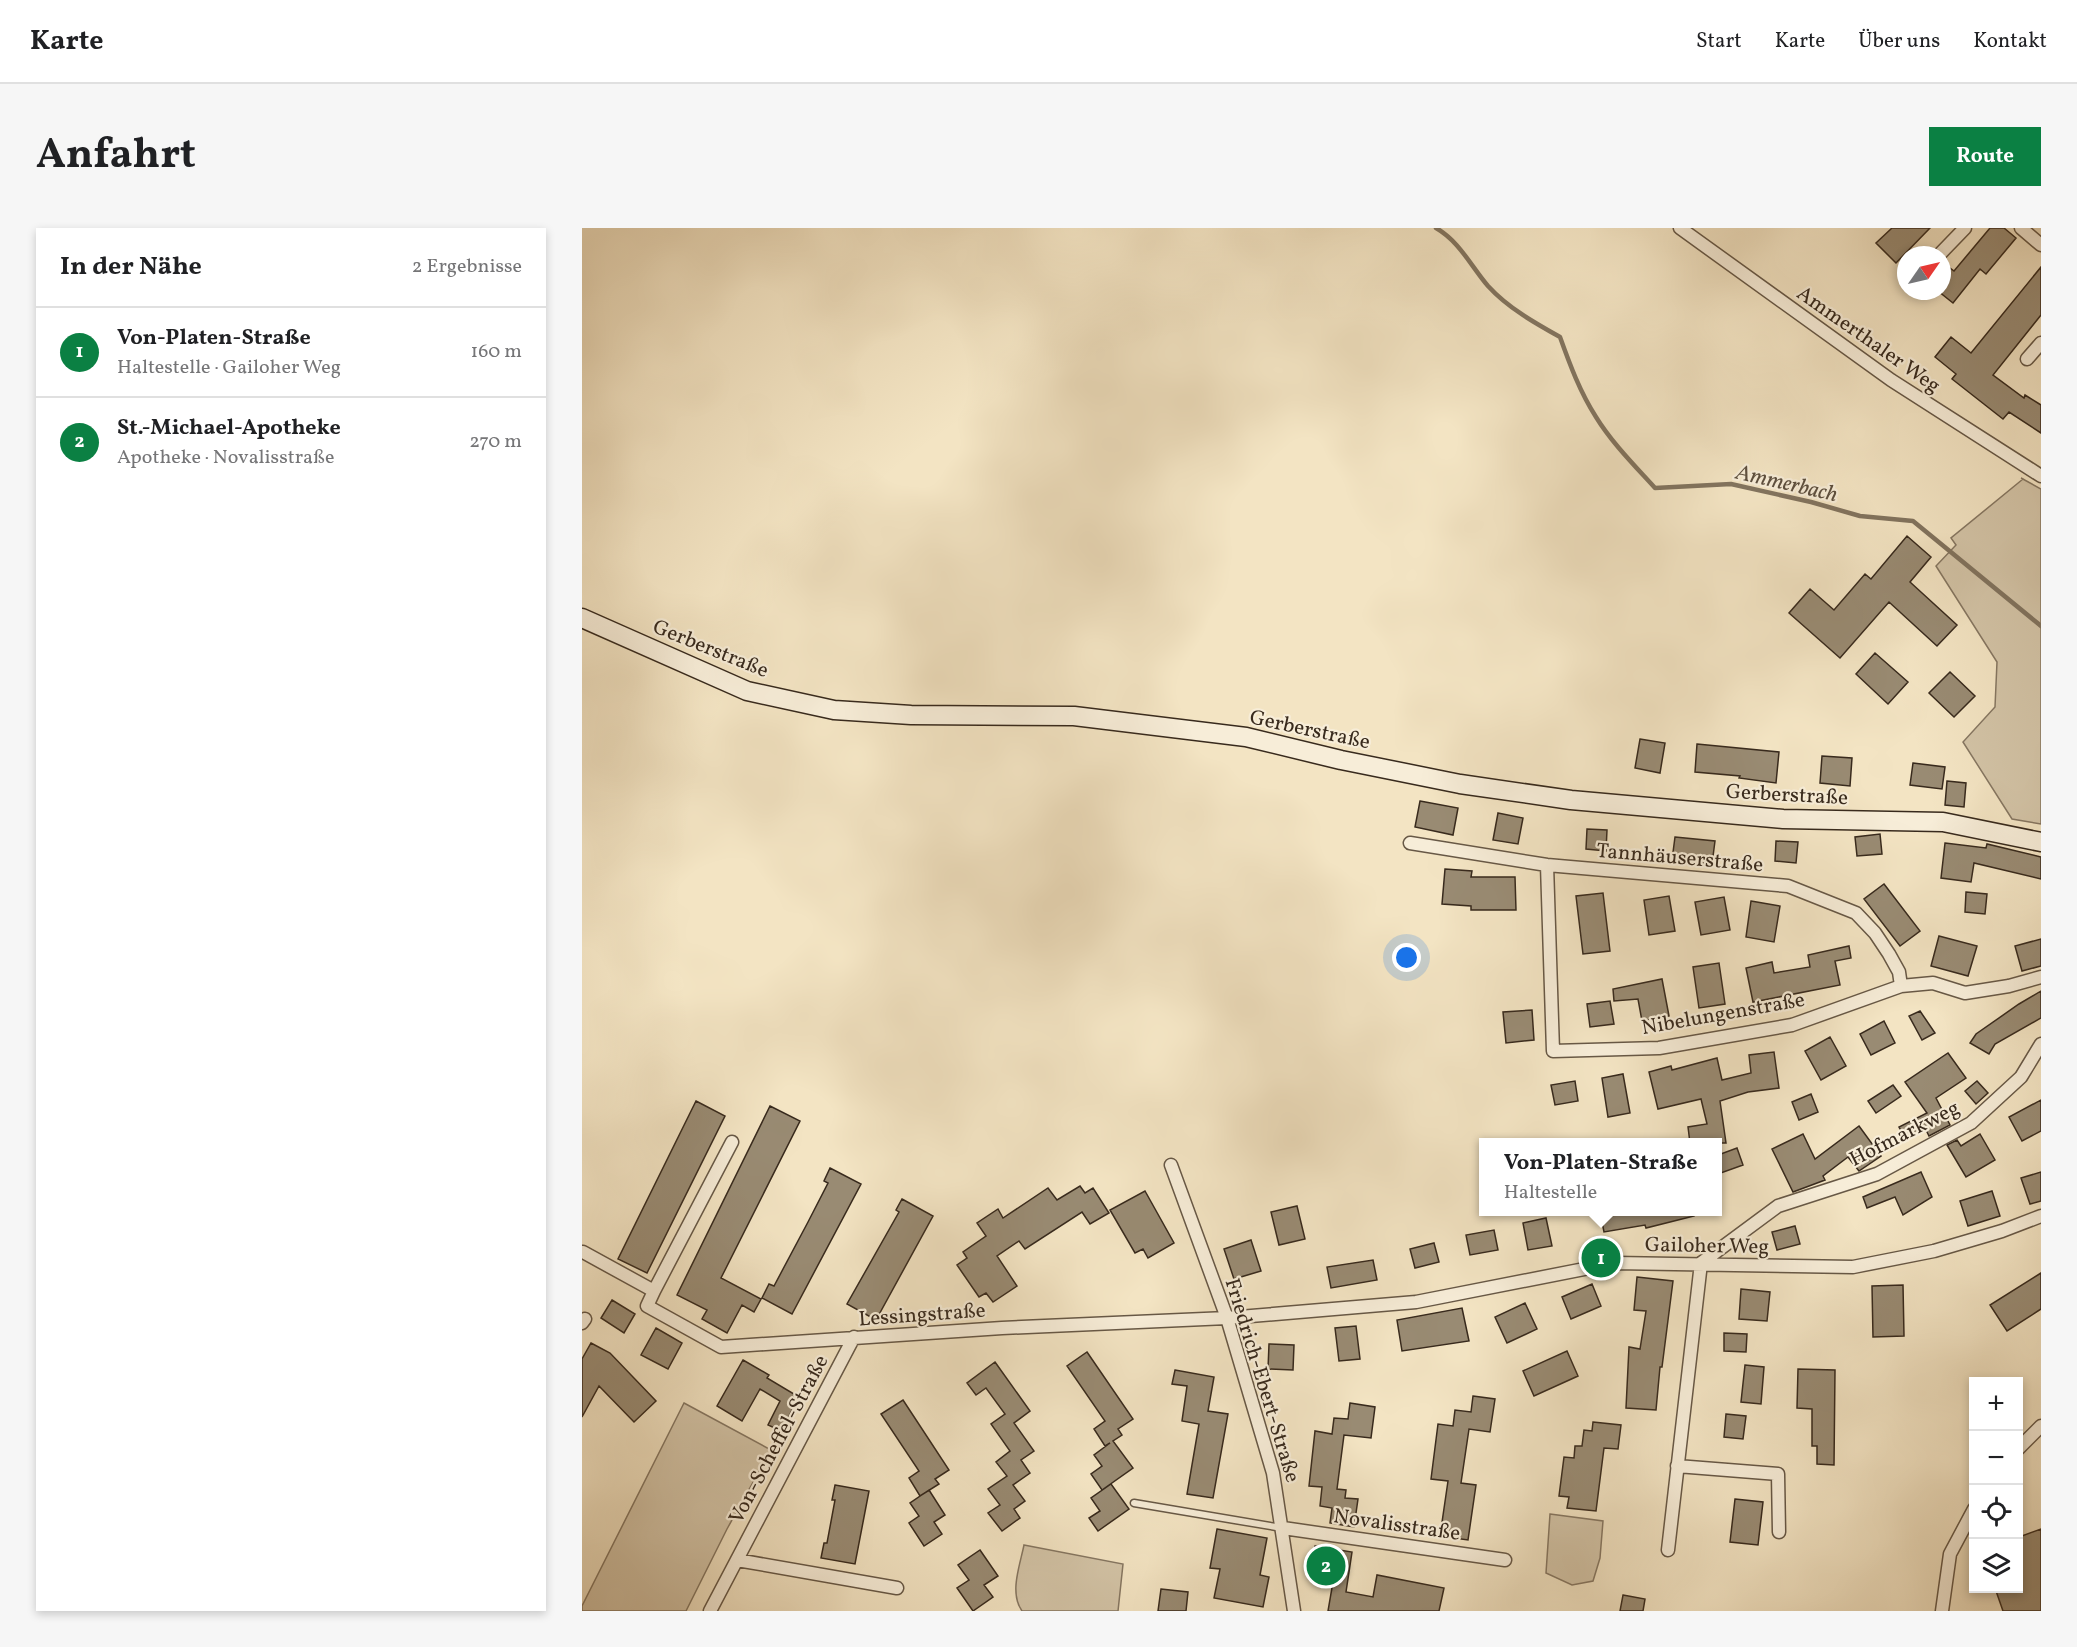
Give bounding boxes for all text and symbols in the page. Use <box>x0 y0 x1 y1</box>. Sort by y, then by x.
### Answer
text: Karte <box>30 22 104 61</box>
text: Start <box>1696 27 1742 56</box>
text: Karte <box>1775 27 1825 56</box>
text: Über uns <box>1858 27 1940 56</box>
text: Kontakt <box>1973 27 2047 56</box>
text: Anfahrt <box>36 127 196 186</box>
button: Route <box>1929 127 2041 186</box>
north arrow <box>1897 246 1951 300</box>
text: In der Nähe <box>60 249 202 285</box>
text: 2 Ergebnisse <box>412 253 522 281</box>
street label: Ammerthaler Weg <box>1790 280 1946 401</box>
text: Von-Platen-Straße <box>117 323 311 354</box>
text: 1 <box>75 338 84 366</box>
text: 160 m <box>470 338 522 366</box>
text: Haltestelle · Gailoher Weg <box>117 354 341 382</box>
text: St.-Michael-Apotheke <box>117 413 341 444</box>
text: 2 <box>74 428 85 456</box>
text: 270 m <box>469 428 522 456</box>
text: Apotheke · Novalisstraße <box>117 444 335 472</box>
water label: Ammerbach <box>1732 457 1840 511</box>
street label: Gerberstraße <box>648 613 773 686</box>
street label: Gerberstraße <box>1247 704 1373 757</box>
street label: Gerberstraße <box>1725 778 1849 813</box>
street label: Tannhäuserstraße <box>1595 837 1764 880</box>
your location <box>1392 943 1421 972</box>
street label: Nibelungenstraße <box>1639 986 1807 1043</box>
street label: Hofmarkweg <box>1845 1094 1965 1175</box>
popup <box>1479 1138 1722 1216</box>
text: Von-Platen-Straße <box>1504 1148 1697 1179</box>
text: Haltestelle <box>1504 1179 1597 1207</box>
street label: Gailoher Weg <box>1645 1231 1769 1262</box>
pin: 1 <box>1582 1236 1620 1280</box>
street label: Friedrich-Ebert-Straße <box>1217 1275 1306 1486</box>
street label: Lessingstraße <box>858 1297 987 1334</box>
street label: Von-Scheffel-Straße <box>722 1350 836 1529</box>
map controls <box>1969 1377 2023 1593</box>
button: + <box>1969 1377 2023 1431</box>
button: − <box>1969 1431 2023 1485</box>
button: locate <box>1969 1485 2023 1539</box>
street label: Novalisstraße <box>1331 1502 1462 1549</box>
button: layers <box>1969 1539 2023 1593</box>
pin: 2 <box>1306 1544 1346 1588</box>

